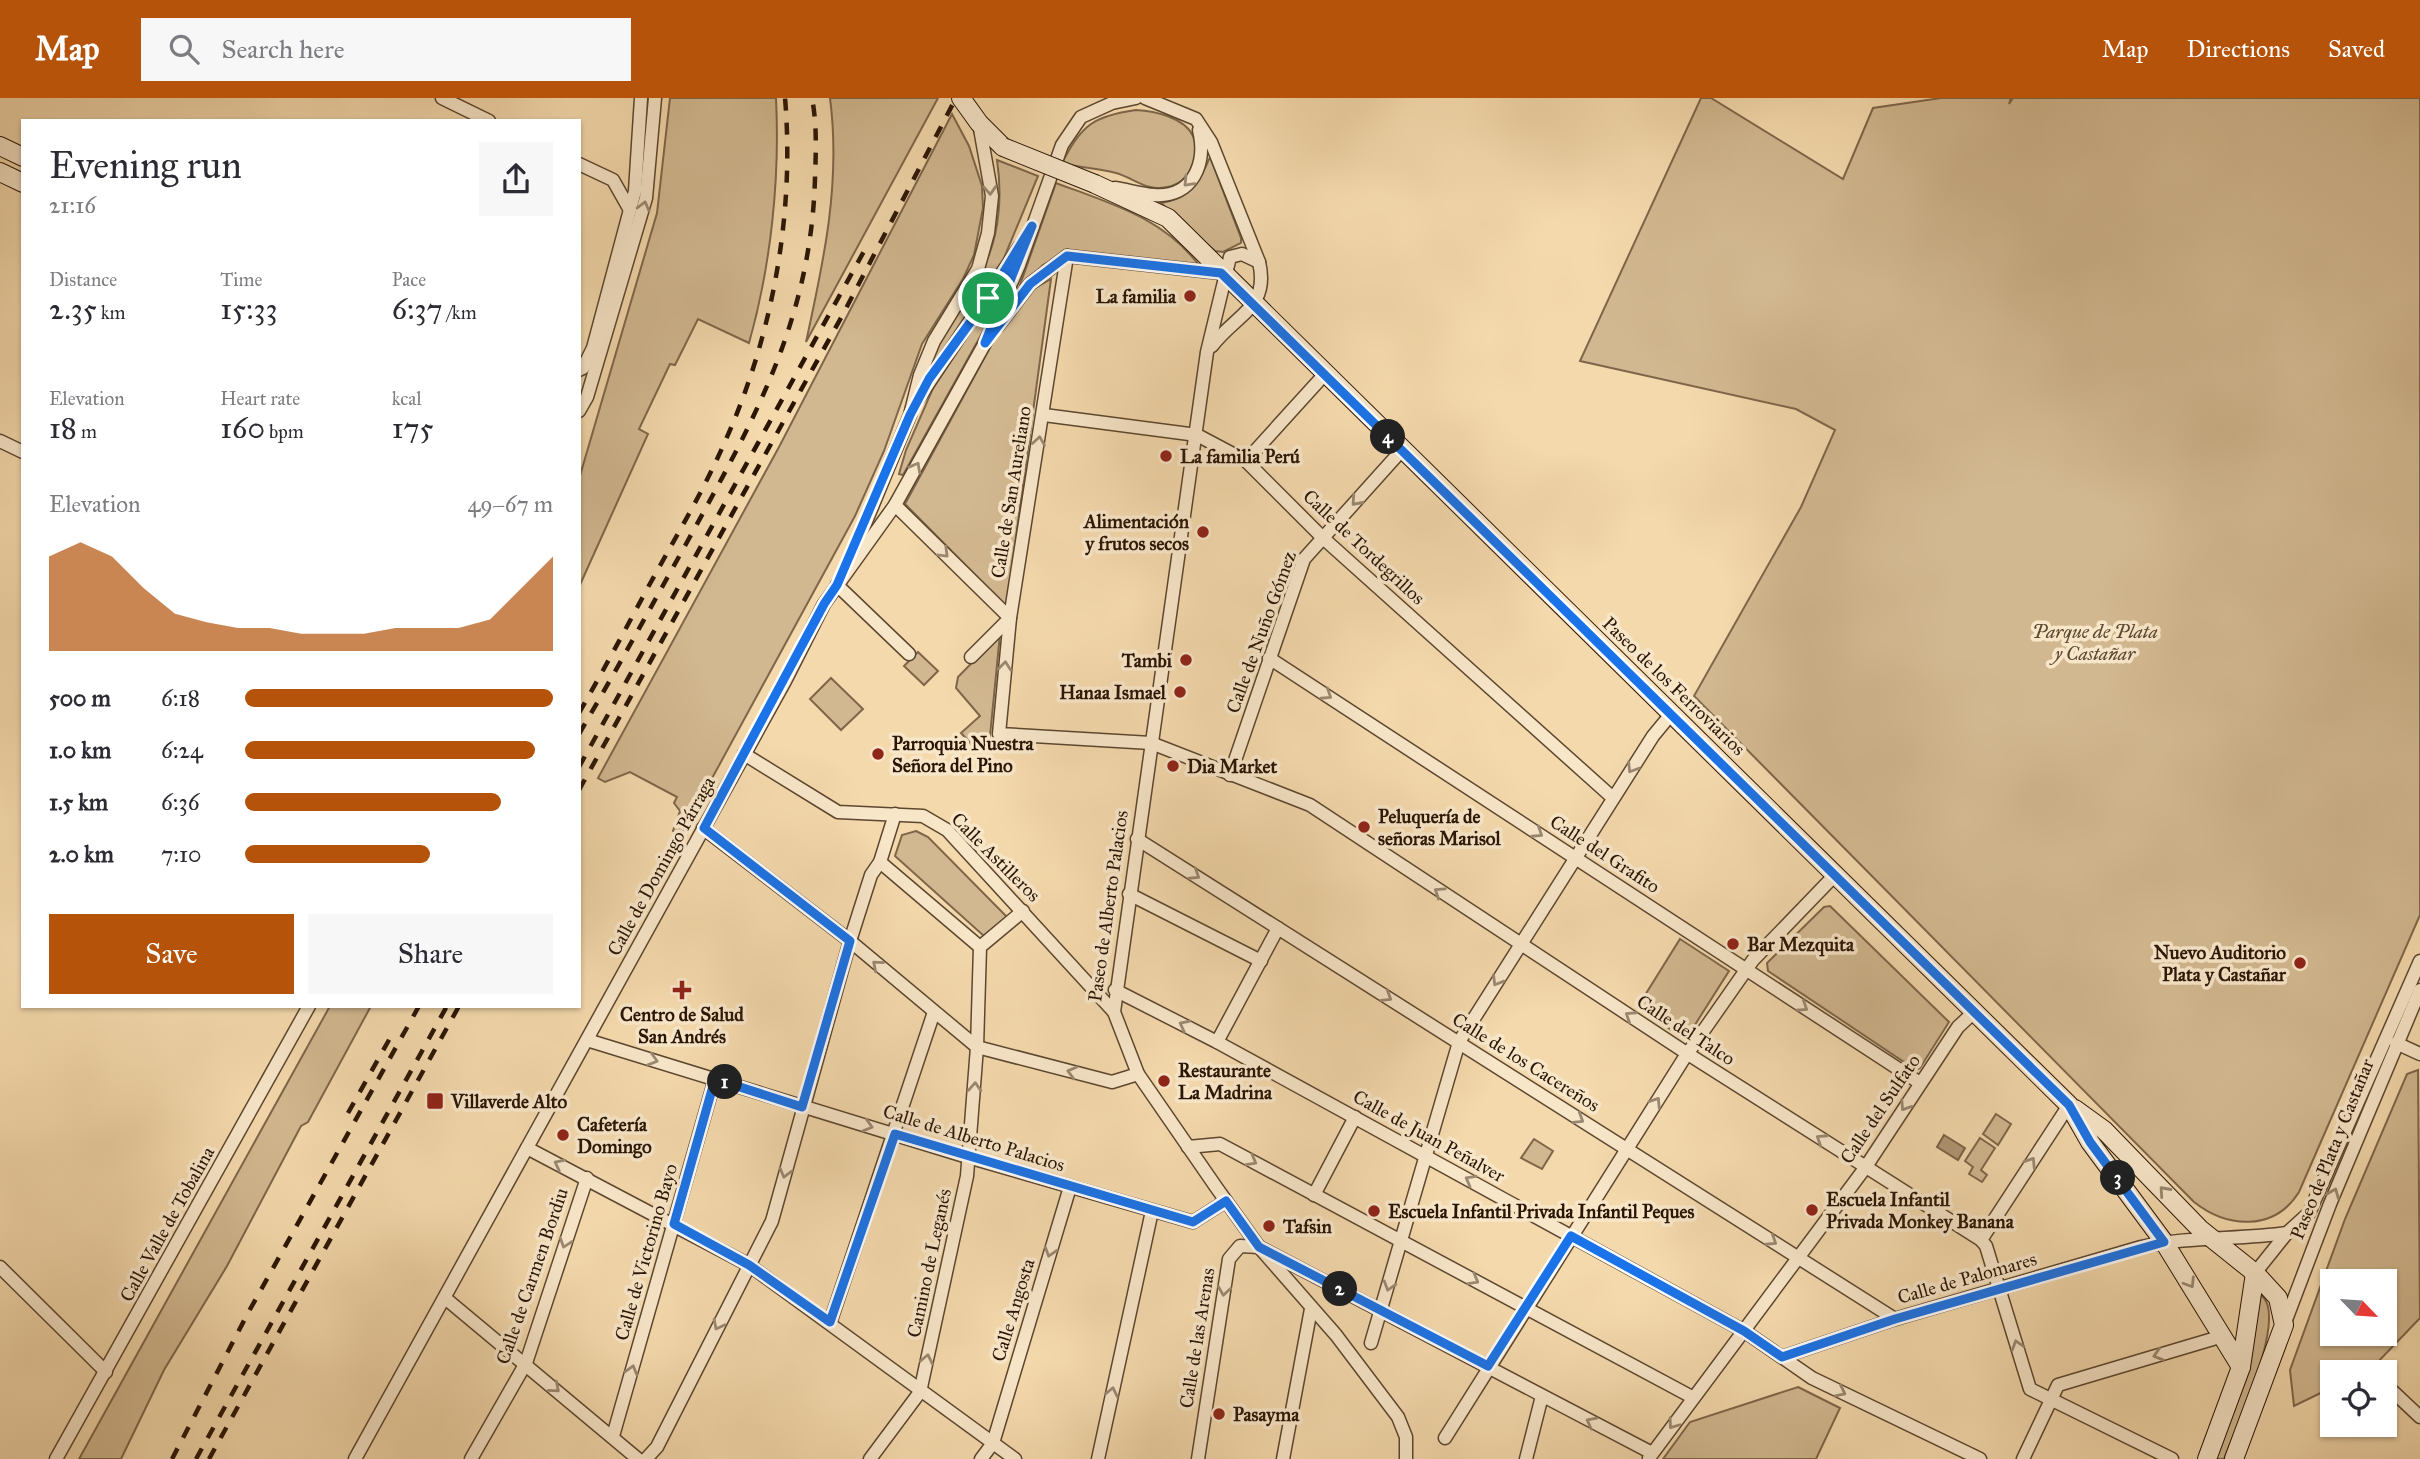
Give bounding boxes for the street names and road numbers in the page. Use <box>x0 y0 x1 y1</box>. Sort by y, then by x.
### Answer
street label: Calle de San Aureliano <box>986 404 1036 580</box>
street label: Calle de Tordegrillos <box>1298 485 1430 610</box>
street label: Calle de Nuño Gómez <box>1221 548 1301 716</box>
street label: Paseo de los Ferroviarios <box>1598 612 1750 760</box>
street label: Calle de Domingo Párraga <box>602 772 721 960</box>
street label: Calle Astilleros <box>947 808 1045 906</box>
street label: Paseo de Alberto Palacios <box>1083 809 1133 1003</box>
street label: Calle del Grafito <box>1546 810 1664 898</box>
street label: Calle del Talco <box>1633 990 1740 1070</box>
street label: Calle de los Cacereños <box>1448 1007 1604 1117</box>
street label: Calle del Sulfato <box>1835 1050 1925 1168</box>
street label: Paseo de Plata y Castañar <box>2285 1055 2379 1243</box>
street label: Calle de Juan Peñalver <box>1349 1085 1510 1189</box>
street label: Calle de Alberto Palacios <box>880 1099 1068 1177</box>
street label: Calle Valle de Tobalina <box>115 1142 220 1306</box>
street label: Calle de Victorino Bayo <box>610 1161 682 1343</box>
street label: Calle de Carmen Bordiu <box>491 1185 573 1367</box>
street label: Camino de Leganés <box>902 1186 957 1340</box>
street label: Calle de Palomares <box>1895 1247 2039 1309</box>
street label: Calle Angosta <box>986 1255 1041 1365</box>
street label: Calle de las Arenas <box>1175 1266 1219 1410</box>

